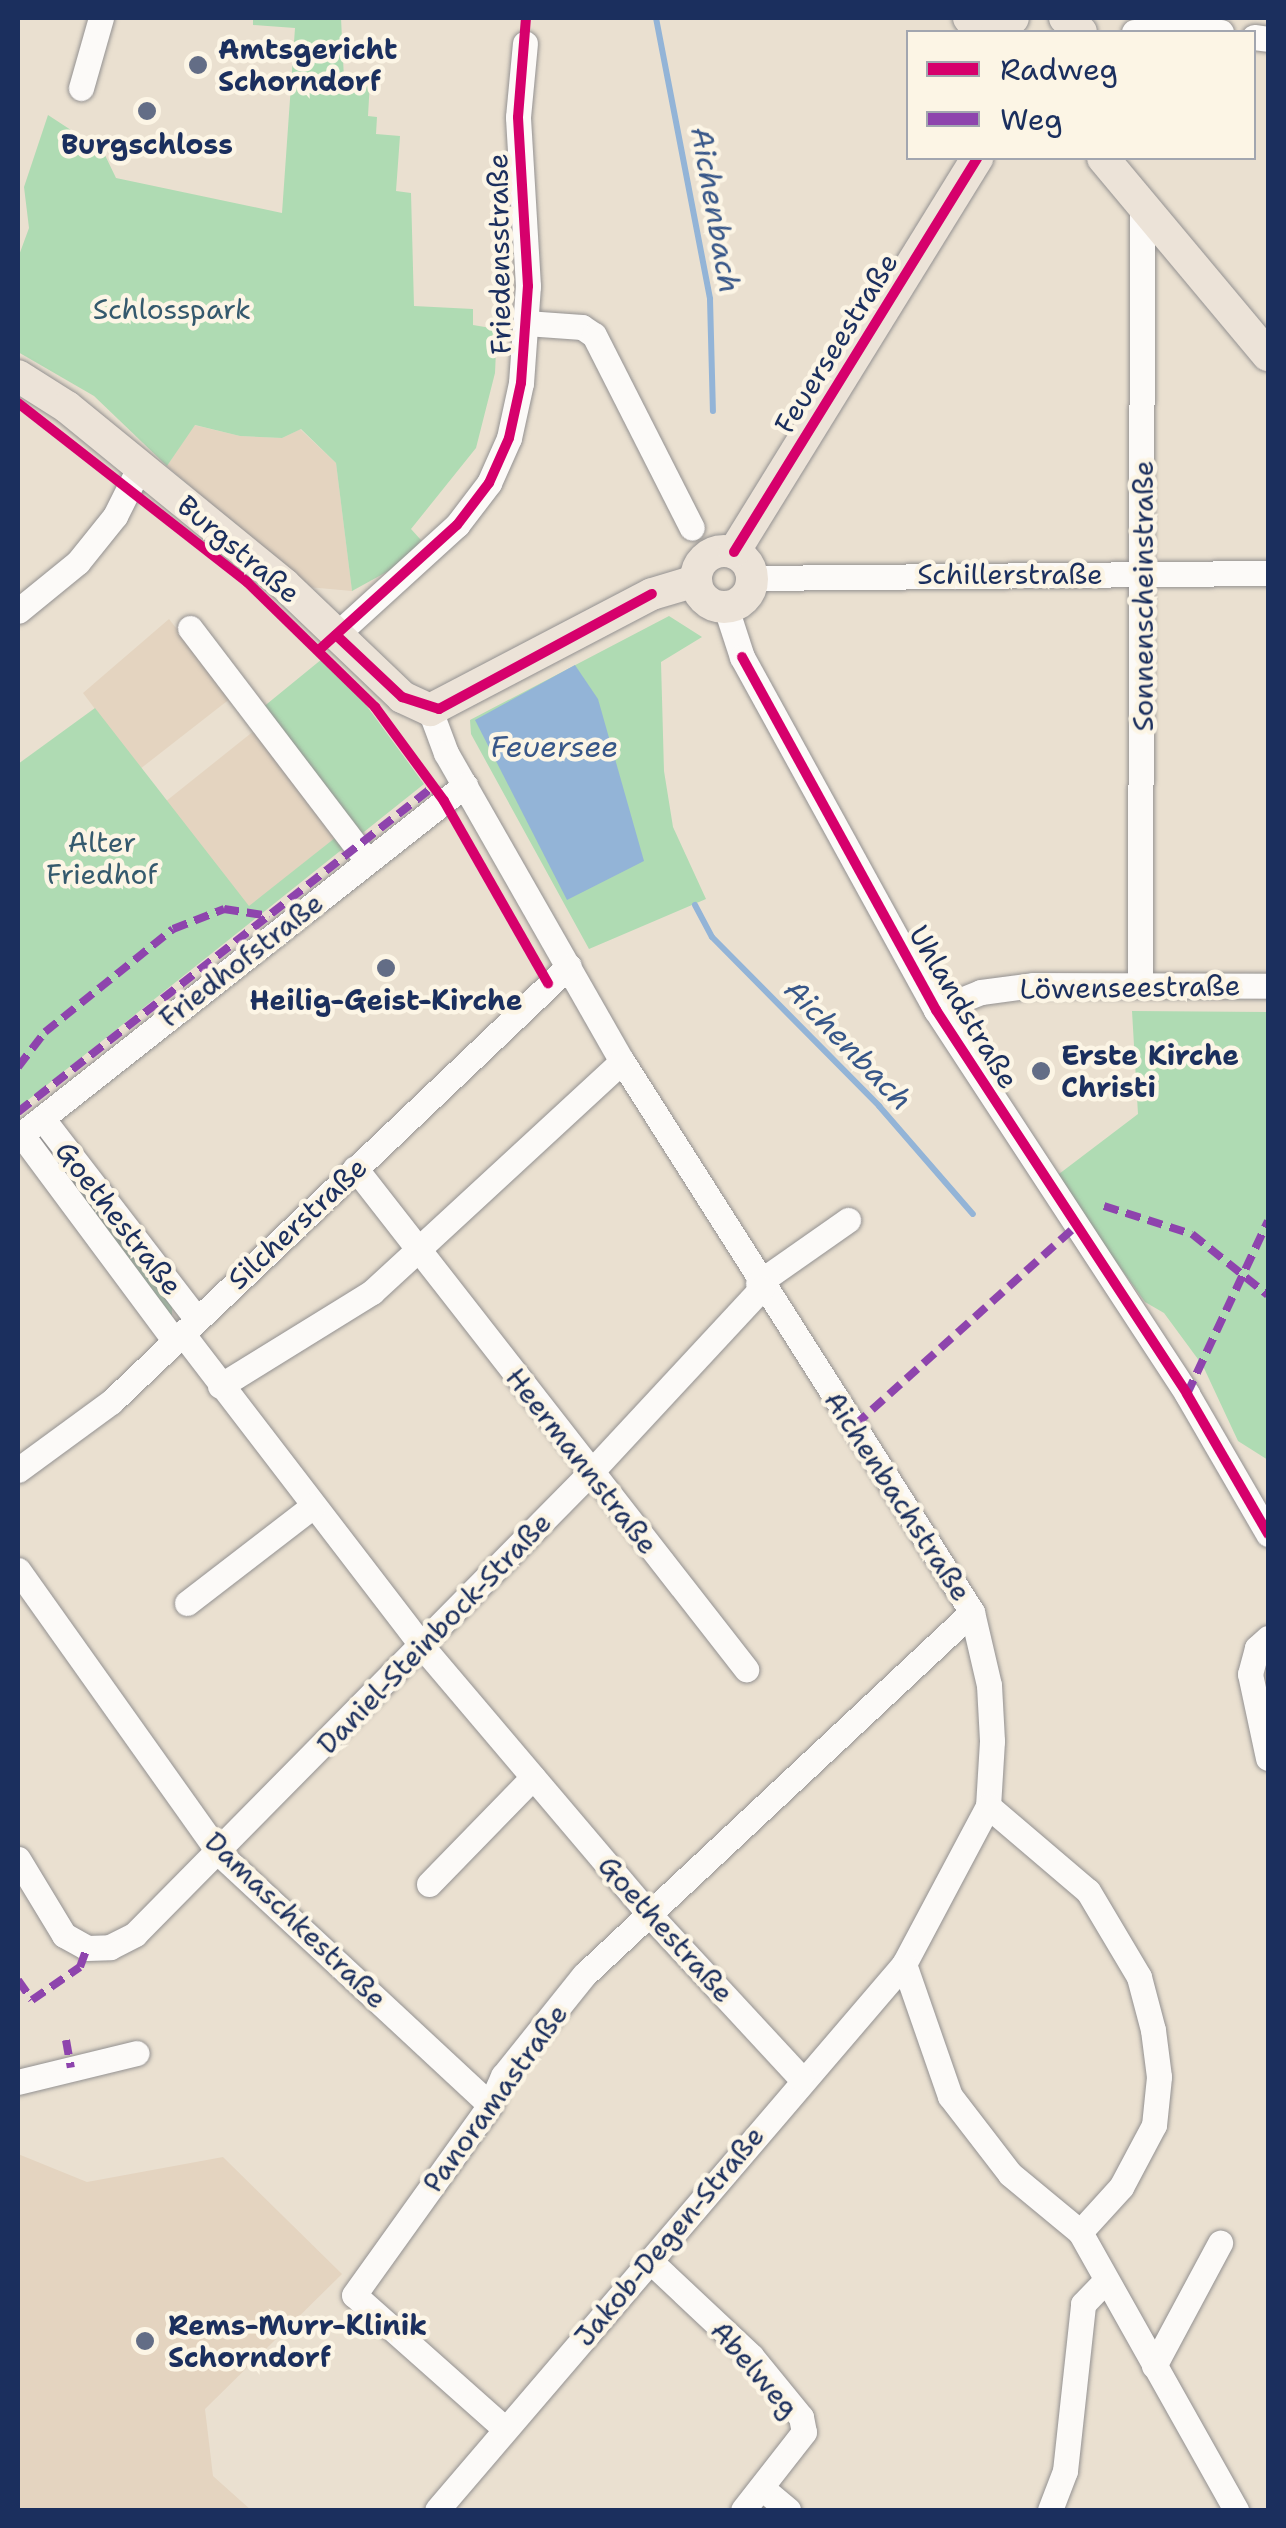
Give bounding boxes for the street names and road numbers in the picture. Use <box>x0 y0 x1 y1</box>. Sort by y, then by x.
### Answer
street label: Friedensstraße <box>480 153 518 355</box>
street label: Feuerseestraße <box>767 247 905 439</box>
street label: Sonnenscheinstraße <box>1126 460 1160 732</box>
street label: Burgstraße <box>171 488 307 610</box>
street label: Schillerstraße <box>917 557 1103 591</box>
street label: Friedhofstraße <box>152 886 330 1034</box>
street label: Uhlandstraße <box>902 919 1026 1095</box>
street label: Löwenseestraße <box>1019 968 1241 1006</box>
street label: Goethestraße <box>48 1134 190 1302</box>
street label: Silcherstraße <box>221 1150 373 1296</box>
street label: Heermannstraße <box>499 1361 665 1561</box>
street label: Aichenbachstraße <box>818 1385 978 1607</box>
street label: Daniel-Steinbock-Straße <box>310 1505 558 1761</box>
street label: Damaschkestraße <box>198 1825 394 2015</box>
street label: Goethestraße <box>591 1849 741 2009</box>
street label: Panoramastraße <box>415 1997 575 2199</box>
street label: Jakob-Degen-Straße <box>567 2119 771 2353</box>
street label: Abelweg <box>704 2314 806 2424</box>

